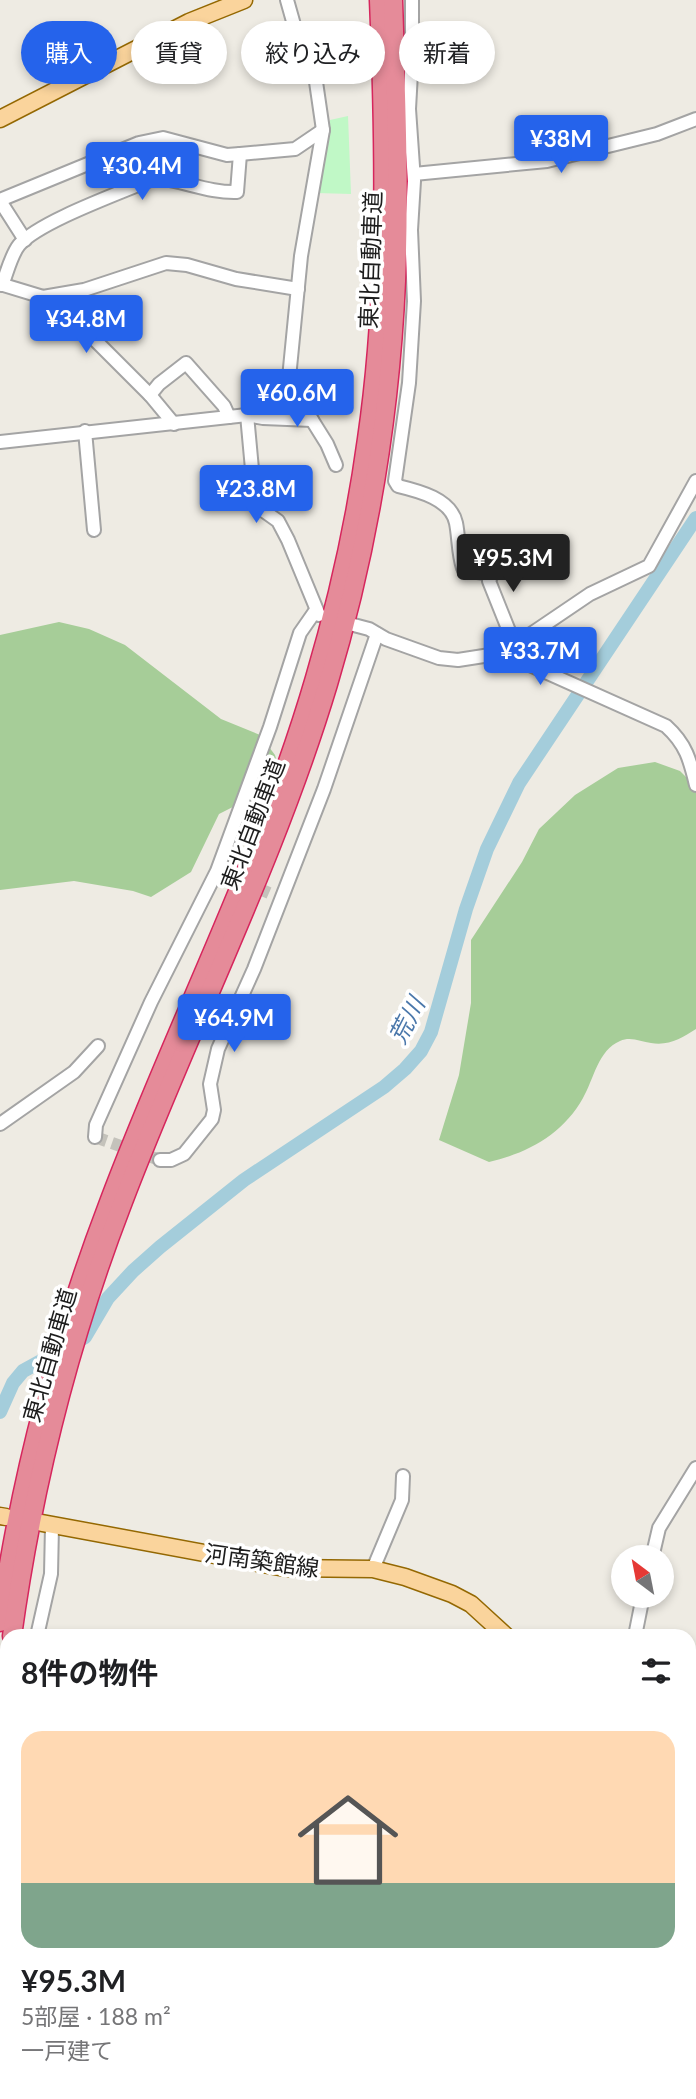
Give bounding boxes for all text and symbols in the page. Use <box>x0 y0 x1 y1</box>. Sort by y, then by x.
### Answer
chip: 購入 <box>21 21 117 84</box>
chip: 賃貸 <box>131 21 227 84</box>
chip: 絞り込み <box>241 21 385 84</box>
chip: 新着 <box>399 21 495 84</box>
pin: ¥38M <box>520 116 602 175</box>
text: ¥38M <box>530 124 592 152</box>
pin: ¥30.4M <box>85 142 199 202</box>
text: ¥30.4M <box>102 151 182 179</box>
street label: 東北自動車道 <box>354 191 386 329</box>
pin: ¥34.8M <box>29 296 143 355</box>
text: ¥34.8M <box>46 304 126 332</box>
pin: ¥60.6M <box>240 370 354 429</box>
text: ¥60.6M <box>257 378 337 406</box>
pin: ¥23.8M <box>199 466 313 525</box>
text: ¥23.8M <box>216 474 296 502</box>
pin: ¥95.3M <box>456 534 570 594</box>
text: ¥95.3M <box>473 543 553 571</box>
pin: ¥33.7M <box>483 628 597 687</box>
text: ¥33.7M <box>500 636 580 664</box>
street label: 東北自動車道 <box>214 755 290 893</box>
water label: 荒川 <box>382 989 431 1048</box>
pin: ¥64.9M <box>177 995 291 1054</box>
text: ¥64.9M <box>194 1003 274 1031</box>
street label: 東北自動車道 <box>17 1285 81 1425</box>
street label: 河南築館線 <box>203 1538 321 1582</box>
north arrow <box>611 1545 674 1608</box>
map controls <box>611 1545 674 1608</box>
icon: filters <box>637 1652 675 1690</box>
text: 8件の物件 <box>21 1654 158 1690</box>
icon: home <box>285 1777 411 1903</box>
text: ¥95.3M <box>21 1962 126 1998</box>
text: 5部屋 · 188 m² <box>21 2002 171 2030</box>
text: 一戸建て <box>21 2036 113 2064</box>

